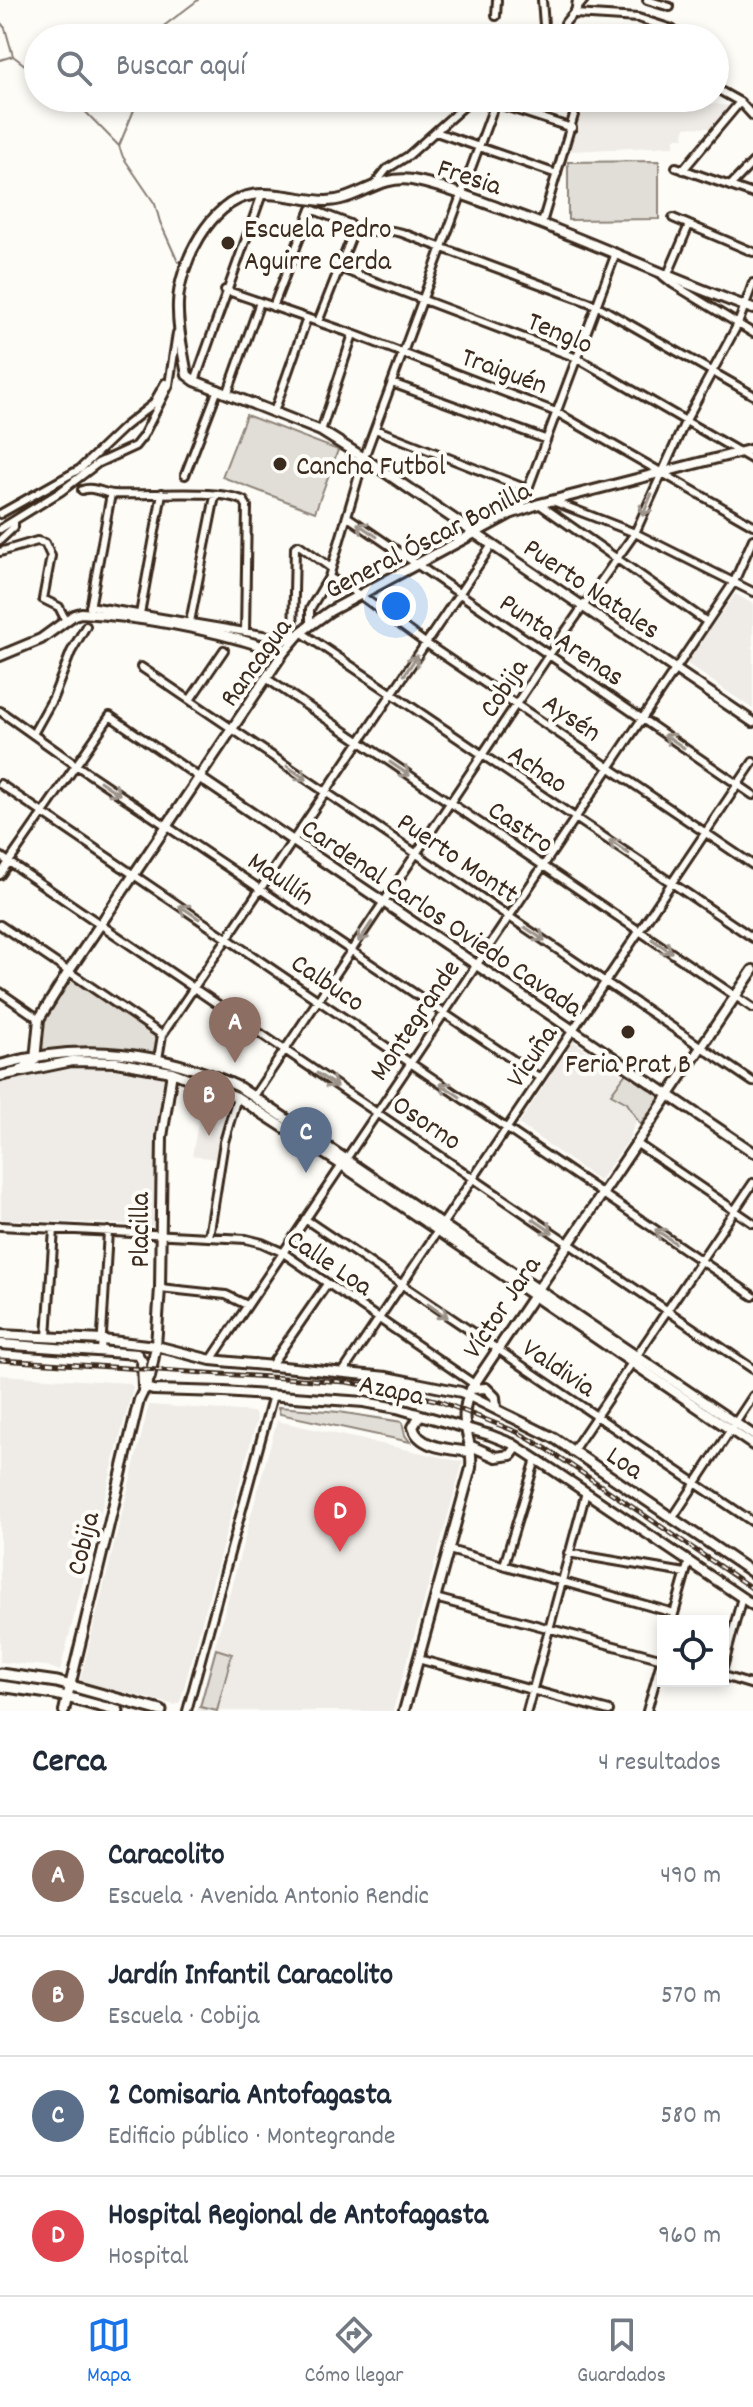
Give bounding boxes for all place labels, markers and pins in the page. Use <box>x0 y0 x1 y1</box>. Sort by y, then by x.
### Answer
place label: Escuela Pedro Aguirre Cerda <box>244 212 392 284</box>
marker: Escuela Pedro Aguirre Cerda <box>219 234 237 252</box>
place label: Cancha Futbol <box>296 449 446 489</box>
marker: Cancha Futbol <box>271 455 289 473</box>
pin: A <box>209 997 261 1063</box>
marker: Feria Prat B <box>619 1023 637 1041</box>
place label: Feria Prat B <box>565 1047 691 1087</box>
pin: B <box>183 1070 235 1136</box>
pin: C <box>280 1107 332 1173</box>
pin: D <box>314 1486 366 1552</box>

